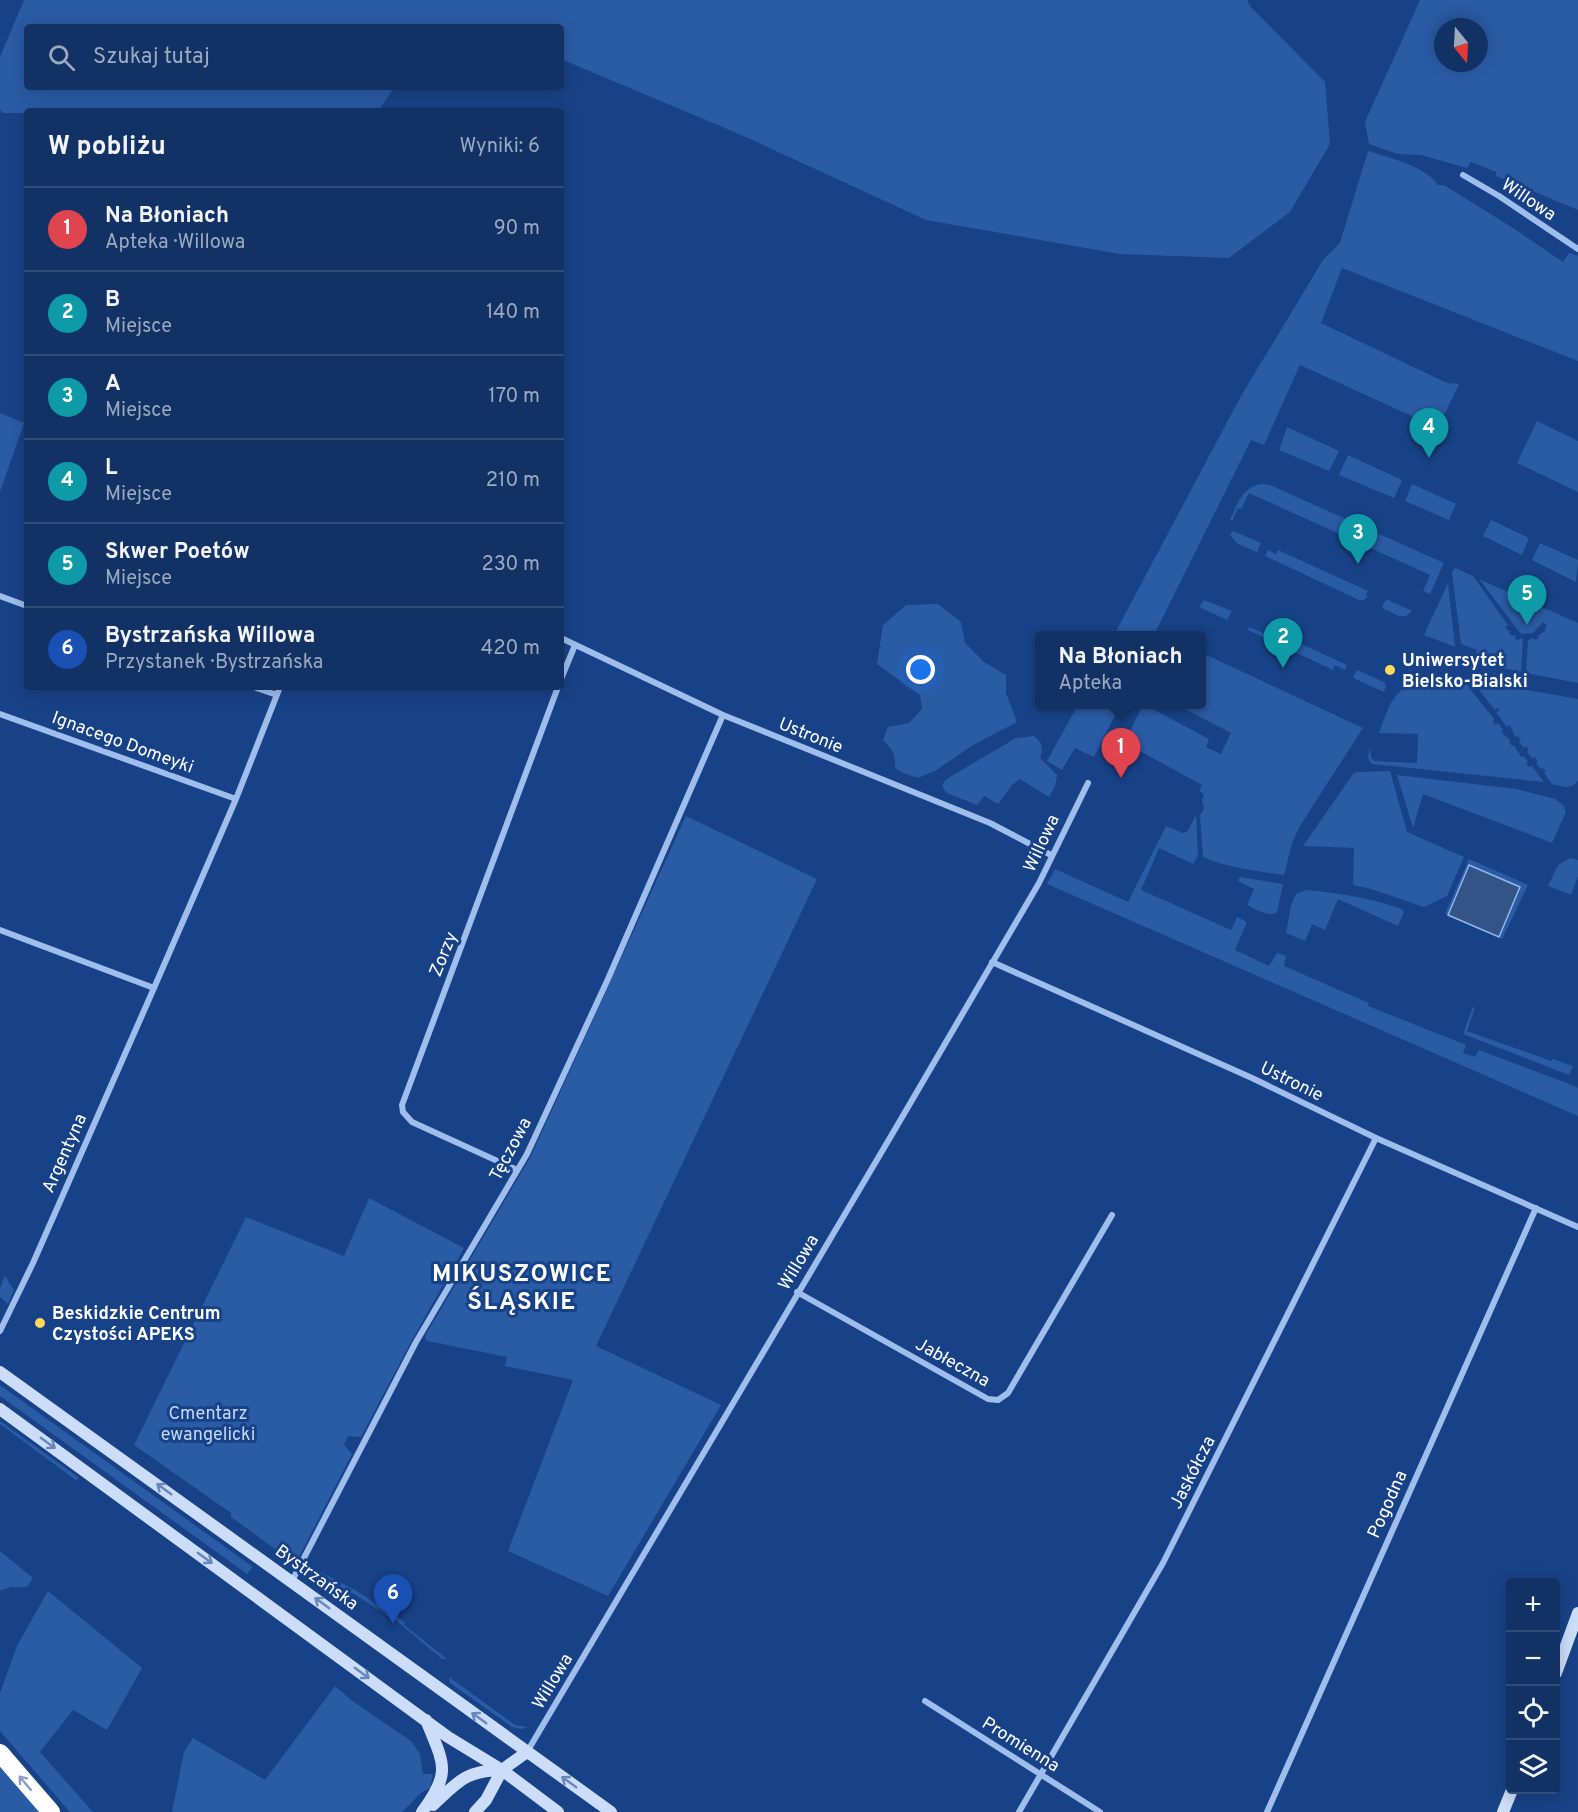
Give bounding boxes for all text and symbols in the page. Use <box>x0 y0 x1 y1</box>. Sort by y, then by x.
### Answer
north arrow <box>1434 18 1488 72</box>
search box <box>24 24 564 90</box>
icon: search <box>45 41 78 74</box>
text: Szukaj tutaj <box>93 44 210 71</box>
text: W pobliżu <box>48 131 166 164</box>
text: Wyniki: 6 <box>459 134 540 160</box>
street label: Willowa <box>1496 174 1560 227</box>
text: Na Błoniach <box>105 203 229 230</box>
text: 1 <box>64 216 72 242</box>
text: 90 m <box>494 216 540 242</box>
text: Apteka · Willowa <box>105 230 245 256</box>
text: B <box>105 287 120 314</box>
text: 2 <box>61 300 74 326</box>
text: 140 m <box>486 300 540 326</box>
text: Miejsce <box>105 314 172 340</box>
text: A <box>105 371 121 398</box>
text: 3 <box>62 384 74 410</box>
text: 170 m <box>488 384 540 410</box>
text: Miejsce <box>105 398 172 424</box>
pin: 4 <box>1410 408 1448 458</box>
text: L <box>105 455 117 482</box>
text: 4 <box>61 468 74 494</box>
text: 210 m <box>486 468 540 494</box>
text: Miejsce <box>105 482 172 508</box>
pin: 3 <box>1338 514 1378 564</box>
text: Skwer Poetów <box>105 539 250 566</box>
text: 5 <box>61 552 74 578</box>
text: 230 m <box>481 552 540 578</box>
text: Miejsce <box>105 566 172 592</box>
pin: 5 <box>1508 576 1546 625</box>
pin: 2 <box>1264 618 1302 668</box>
text: Bystrzańska Willowa <box>105 623 315 650</box>
popup <box>1035 631 1206 709</box>
text: 6 <box>61 636 74 662</box>
text: 420 m <box>481 636 540 662</box>
text: Na Błoniach <box>1059 644 1182 671</box>
text: Przystanek · Bystrzańska <box>105 650 323 676</box>
place label: Uniwersytet Bielsko-Bialski <box>1402 650 1528 694</box>
your location <box>906 655 935 684</box>
marker: Uniwersytet Bielsko-Bialski <box>1383 663 1397 677</box>
text: Apteka <box>1059 671 1122 697</box>
street label: Ignacego Domeyki <box>48 707 197 780</box>
street label: Ustronie <box>775 713 846 760</box>
pin: 1 <box>1102 728 1140 778</box>
street label: Willowa <box>1019 811 1066 876</box>
street label: Zorzy <box>425 929 464 980</box>
street label: Ustronie <box>1256 1057 1327 1107</box>
street label: Argentyna <box>38 1110 93 1197</box>
street label: Tęczowa <box>485 1114 538 1185</box>
street label: Willowa <box>774 1231 825 1295</box>
district label: MIKUSZOWICE ŚLĄSKIE <box>432 1260 612 1318</box>
place label: Beskidzkie Centrum Czystości APEKS <box>52 1303 220 1347</box>
marker: Beskidzkie Centrum Czystości APEKS <box>33 1316 47 1330</box>
street label: Jabłeczna <box>911 1333 994 1393</box>
park label: Cmentarz ewangelicki <box>161 1403 255 1447</box>
street label: Jaskółcza <box>1165 1432 1221 1513</box>
one-way arrow <box>39 1437 55 1449</box>
street label: Pogodna <box>1363 1467 1414 1542</box>
one-way arrow <box>156 1483 172 1495</box>
street label: Bystrzańska <box>270 1540 362 1616</box>
one-way arrow <box>197 1552 213 1564</box>
pin: 6 <box>374 1574 412 1624</box>
map controls <box>1506 1578 1560 1794</box>
button: + <box>1506 1578 1560 1632</box>
one-way arrow <box>314 1597 330 1609</box>
button: − <box>1506 1632 1560 1686</box>
street label: Willowa <box>528 1650 579 1714</box>
one-way arrow <box>353 1666 369 1679</box>
button: locate <box>1506 1686 1560 1740</box>
one-way arrow <box>472 1711 488 1724</box>
street label: Promienna <box>977 1712 1063 1778</box>
button: layers <box>1506 1740 1560 1794</box>
one-way arrow <box>18 1776 32 1791</box>
one-way arrow <box>562 1776 578 1788</box>

